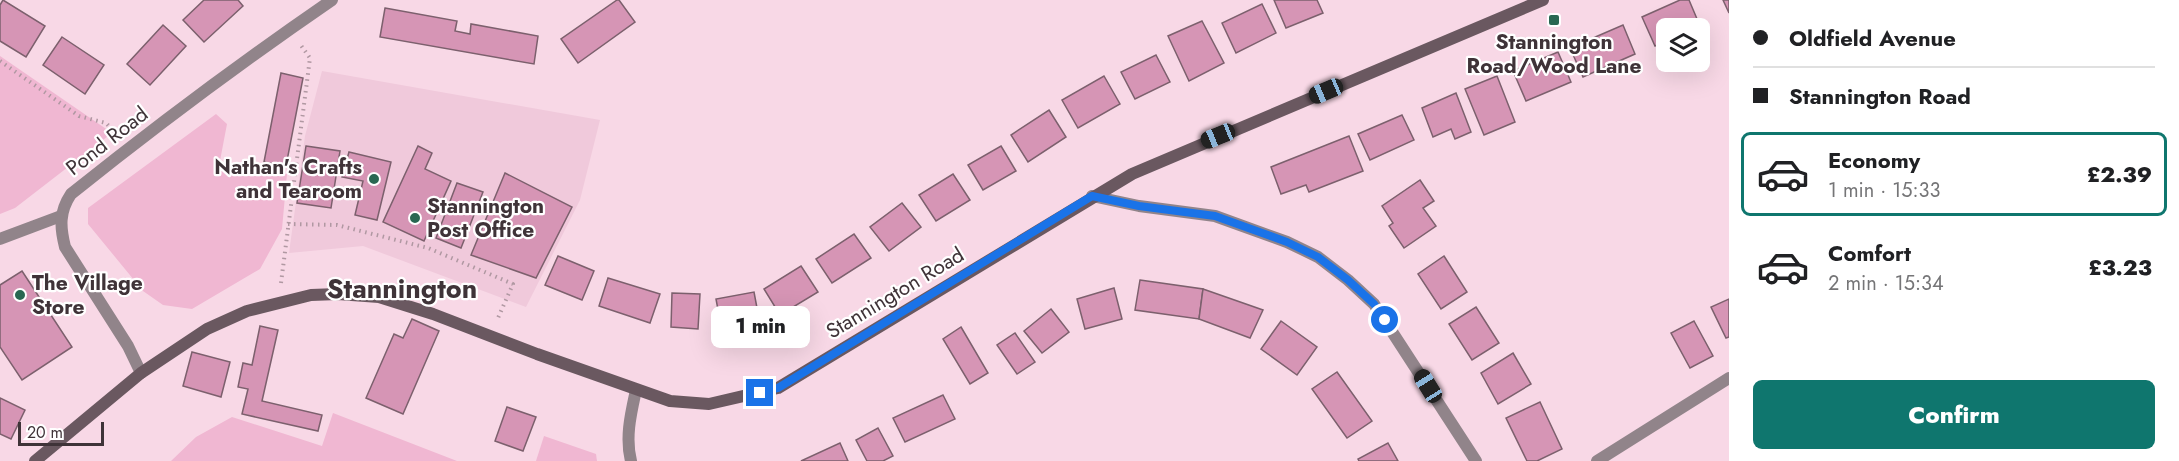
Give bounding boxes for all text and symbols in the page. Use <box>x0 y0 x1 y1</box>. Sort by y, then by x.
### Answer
marker: Stannington Road/Wood Lane <box>1547 13 1561 27</box>
map controls <box>1656 18 1710 72</box>
button: layers <box>1656 18 1710 72</box>
text: Oldfield Avenue <box>1789 22 1956 54</box>
place label: Stannington Road/Wood Lane <box>1467 27 1641 81</box>
car <box>1306 76 1346 106</box>
text: Stannington Road <box>1789 80 1971 112</box>
street label: Pond Road <box>60 99 154 183</box>
car <box>1198 121 1238 151</box>
text: Economy <box>1828 144 1920 176</box>
icon: car <box>1756 147 1810 201</box>
place label: Nathan's Crafts and Tearoom <box>214 152 362 206</box>
text: £2.39 <box>2087 158 2152 190</box>
marker: Nathan's Crafts and Tearoom <box>367 172 381 186</box>
text: 1 min · 15:33 <box>1828 176 1940 205</box>
place label: Stannington Post Office <box>427 191 544 245</box>
marker: Stannington Post Office <box>408 211 422 225</box>
text: Comfort <box>1828 237 1911 269</box>
street label: Stannington Road <box>820 240 970 346</box>
icon: car <box>1756 240 1810 294</box>
text: £3.23 <box>2088 251 2152 283</box>
place label: The Village Store <box>32 268 143 322</box>
district label: Stannington <box>327 269 477 308</box>
text: 2 min · 15:34 <box>1828 269 1944 298</box>
marker: The Village Store <box>13 288 27 302</box>
callout: 1 min <box>710 306 810 348</box>
route start <box>1371 306 1398 333</box>
text: 1 min <box>735 312 786 341</box>
car <box>1411 366 1445 406</box>
route end <box>746 379 773 406</box>
button: Confirm <box>1753 380 2155 449</box>
scale bar <box>18 419 104 446</box>
text: 20 m <box>27 421 63 444</box>

